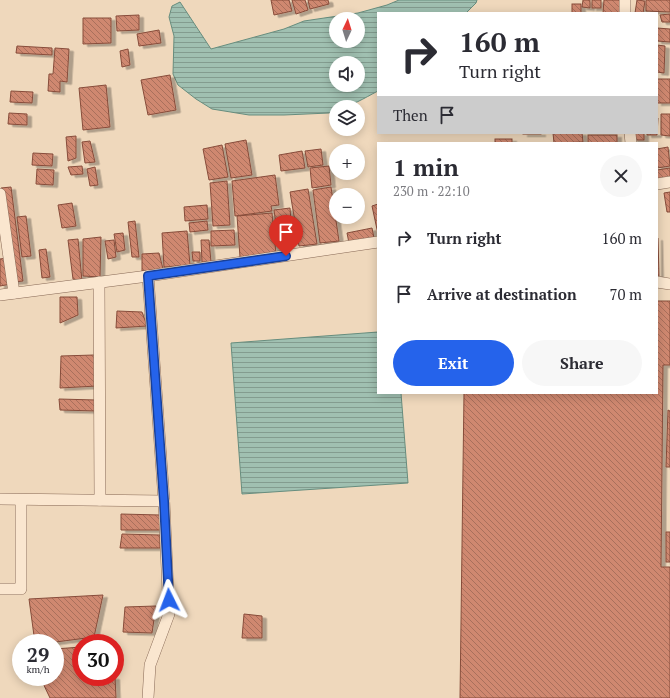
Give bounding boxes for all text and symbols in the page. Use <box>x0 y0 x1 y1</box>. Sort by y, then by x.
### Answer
north arrow <box>329 12 365 48</box>
map controls <box>329 12 365 224</box>
text: 160 m <box>459 23 540 60</box>
icon: right <box>393 28 445 80</box>
button: sound <box>329 56 365 92</box>
text: Turn right <box>459 59 541 83</box>
button: layers <box>329 100 365 136</box>
icon: arrive <box>436 104 458 126</box>
text: Then <box>393 105 428 125</box>
button: + <box>329 144 365 180</box>
text: 1 min <box>393 151 459 183</box>
button: close <box>600 155 642 197</box>
text: 230 m · 22:10 <box>393 182 470 200</box>
button: − <box>329 188 365 224</box>
pin <box>269 215 303 256</box>
icon: arrive <box>275 221 297 243</box>
icon: right <box>393 227 415 249</box>
text: Turn right <box>427 228 502 248</box>
text: 160 m <box>601 228 642 248</box>
icon: arrive <box>393 283 415 305</box>
text: Arrive at destination <box>427 284 577 304</box>
text: 70 m <box>609 284 642 304</box>
button: Exit <box>393 340 514 386</box>
button: Share <box>522 340 642 386</box>
position arrow <box>148 579 190 621</box>
speed limit sign: 30 <box>72 634 124 686</box>
text: 29 <box>27 641 49 668</box>
text: km/h <box>26 663 50 676</box>

